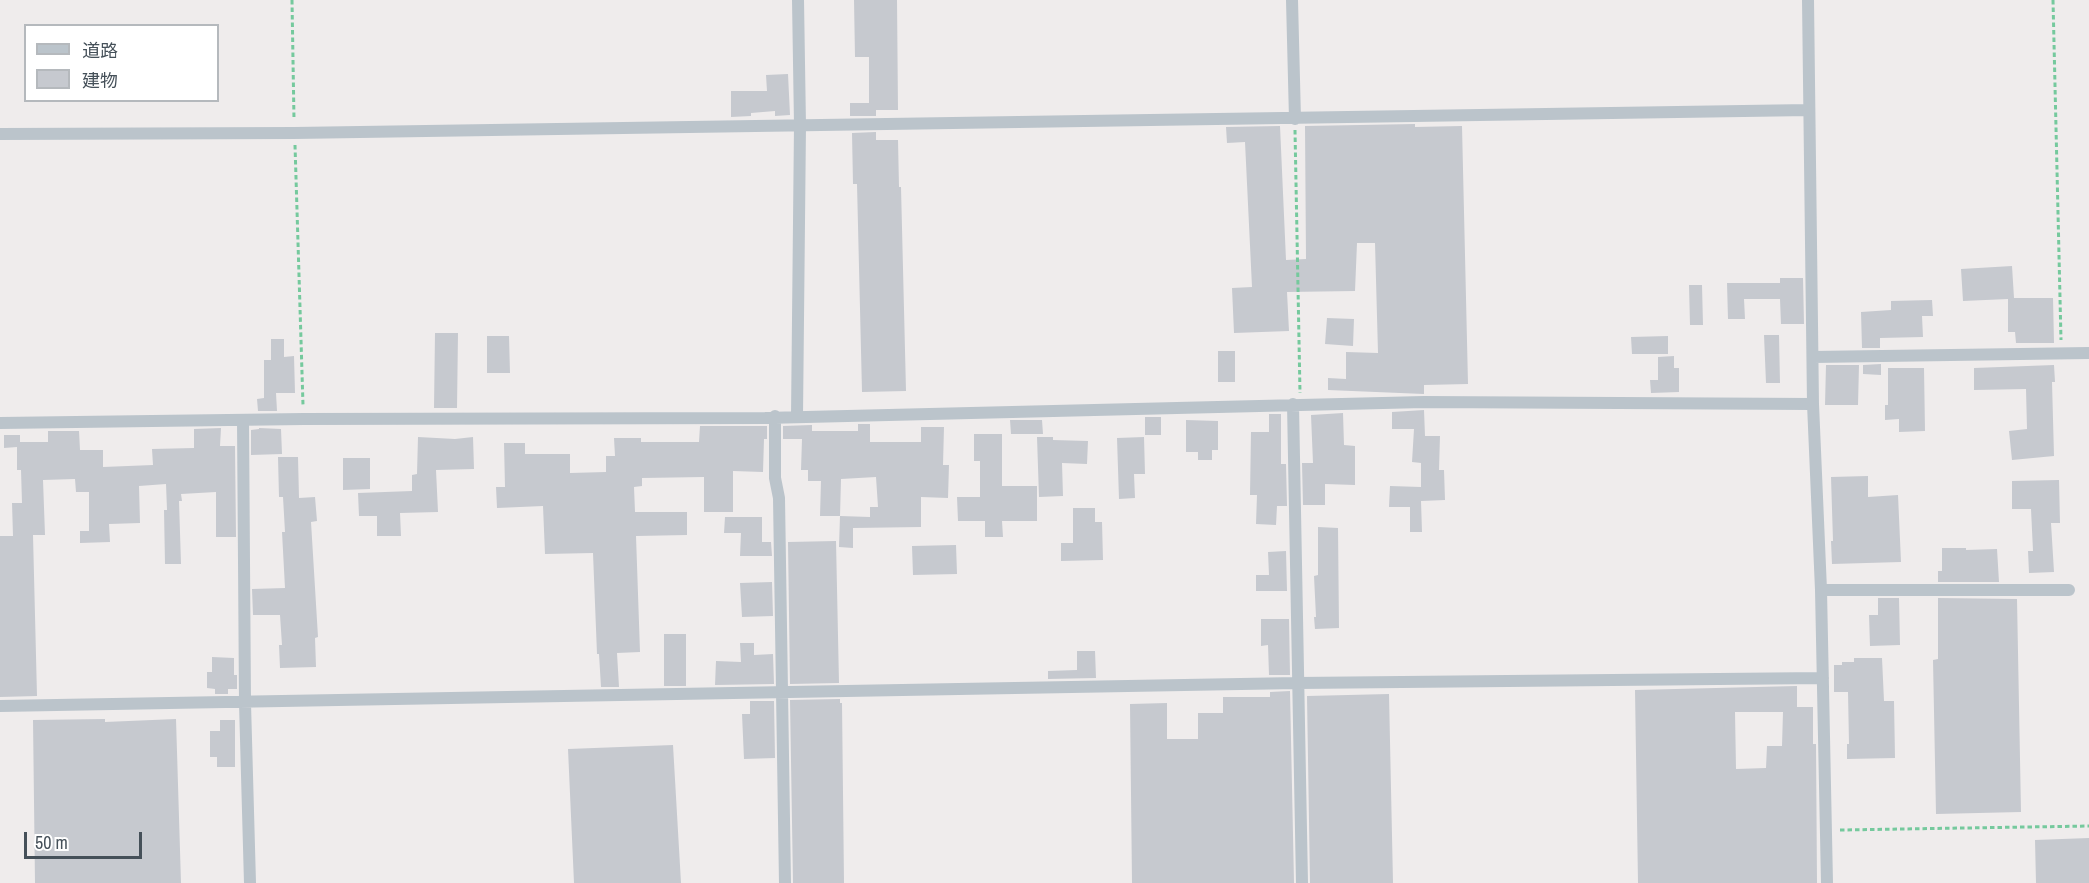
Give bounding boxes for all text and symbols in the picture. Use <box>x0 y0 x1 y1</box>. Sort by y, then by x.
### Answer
legend <box>24 24 219 102</box>
text: 道路 <box>82 38 118 63</box>
text: 建物 <box>82 68 118 93</box>
scale bar <box>27 820 146 858</box>
text: 50 m <box>35 830 68 855</box>

